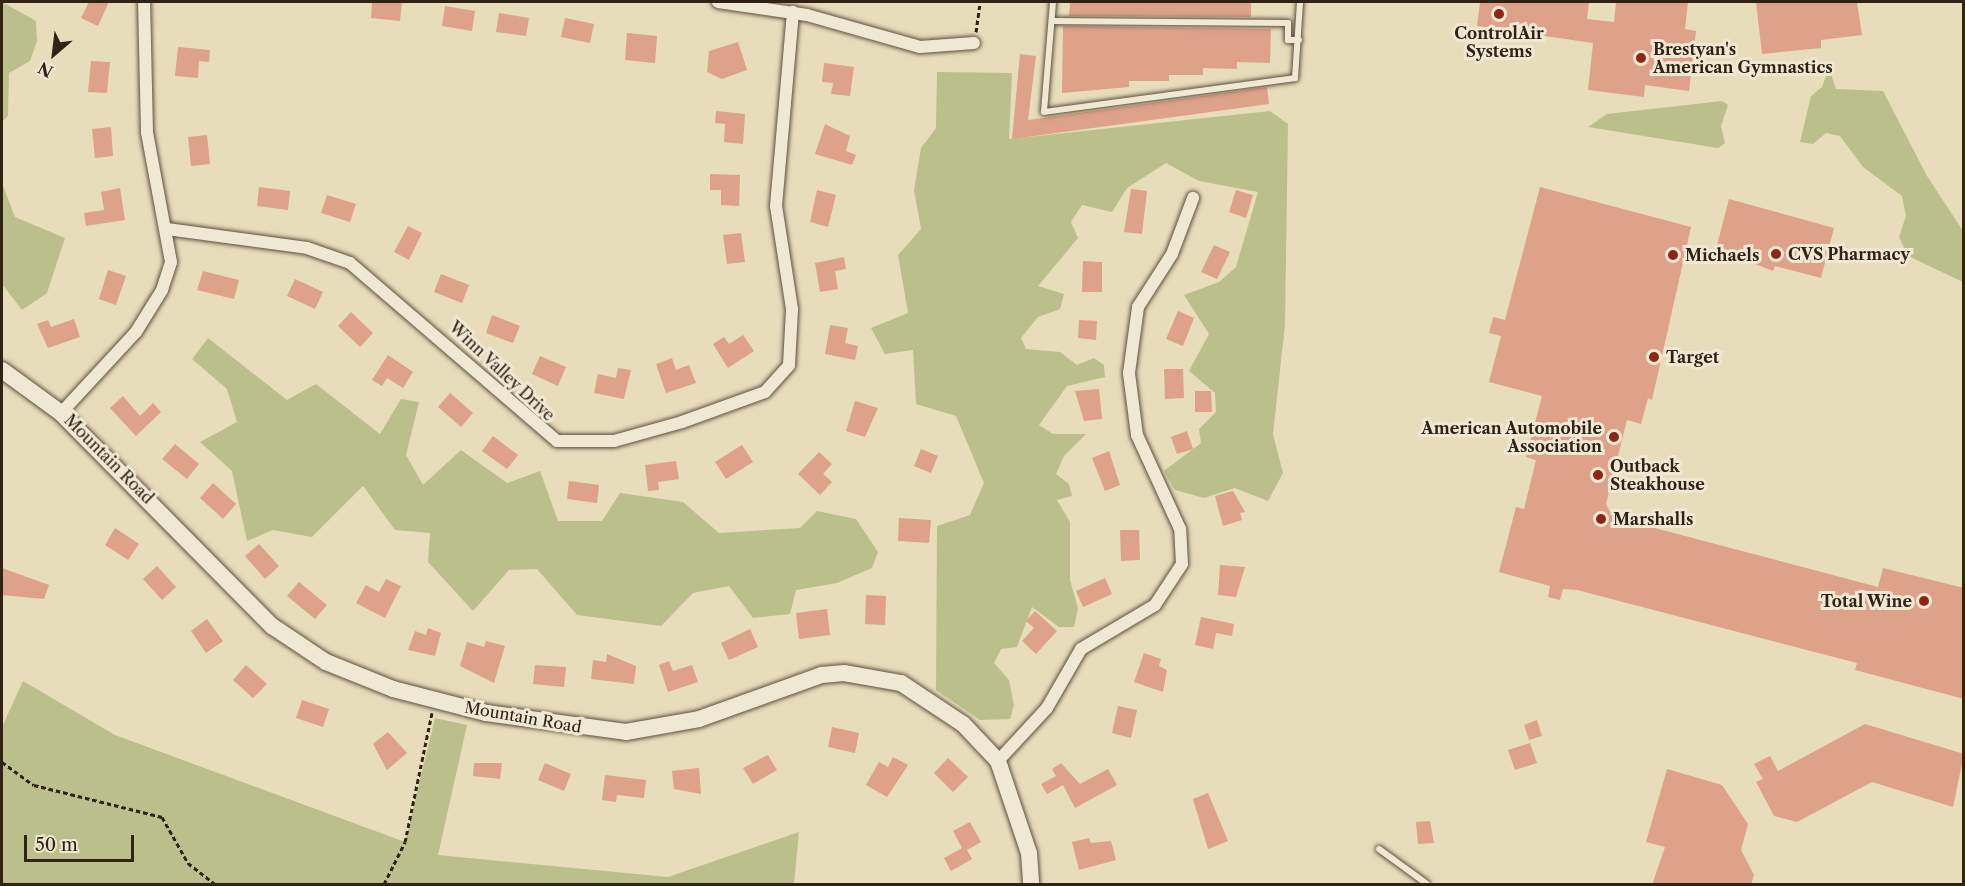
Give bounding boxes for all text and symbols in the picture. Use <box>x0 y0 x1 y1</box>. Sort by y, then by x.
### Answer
marker: ControlAir Systems <box>1492 7 1506 21</box>
place label: ControlAir Systems <box>1454 23 1544 61</box>
north arrow <box>24 24 84 84</box>
place label: Brestyan's American Gymnastics <box>1653 39 1833 77</box>
marker: Brestyan's American Gymnastics <box>1634 51 1648 65</box>
text: N <box>35 58 56 82</box>
place label: CVS Pharmacy <box>1788 244 1910 264</box>
place label: Michaels <box>1685 245 1759 265</box>
marker: CVS Pharmacy <box>1769 247 1783 261</box>
marker: Michaels <box>1666 248 1680 262</box>
street label: Winn Valley Drive <box>445 317 559 425</box>
place label: Target <box>1666 347 1719 367</box>
marker: Target <box>1647 350 1661 364</box>
street label: Mountain Road <box>60 410 158 508</box>
place label: American Automobile Association <box>1421 418 1602 456</box>
marker: American Automobile Association <box>1607 430 1621 444</box>
place label: Outback Steakhouse <box>1610 456 1705 494</box>
marker: Outback Steakhouse <box>1591 468 1605 482</box>
place label: Marshalls <box>1613 509 1693 529</box>
marker: Marshalls <box>1594 512 1608 526</box>
place label: Total Wine <box>1820 591 1912 611</box>
marker: Total Wine <box>1917 594 1931 608</box>
street label: Mountain Road <box>463 697 583 737</box>
scale bar <box>27 823 136 861</box>
text: 50 m <box>35 834 78 856</box>

